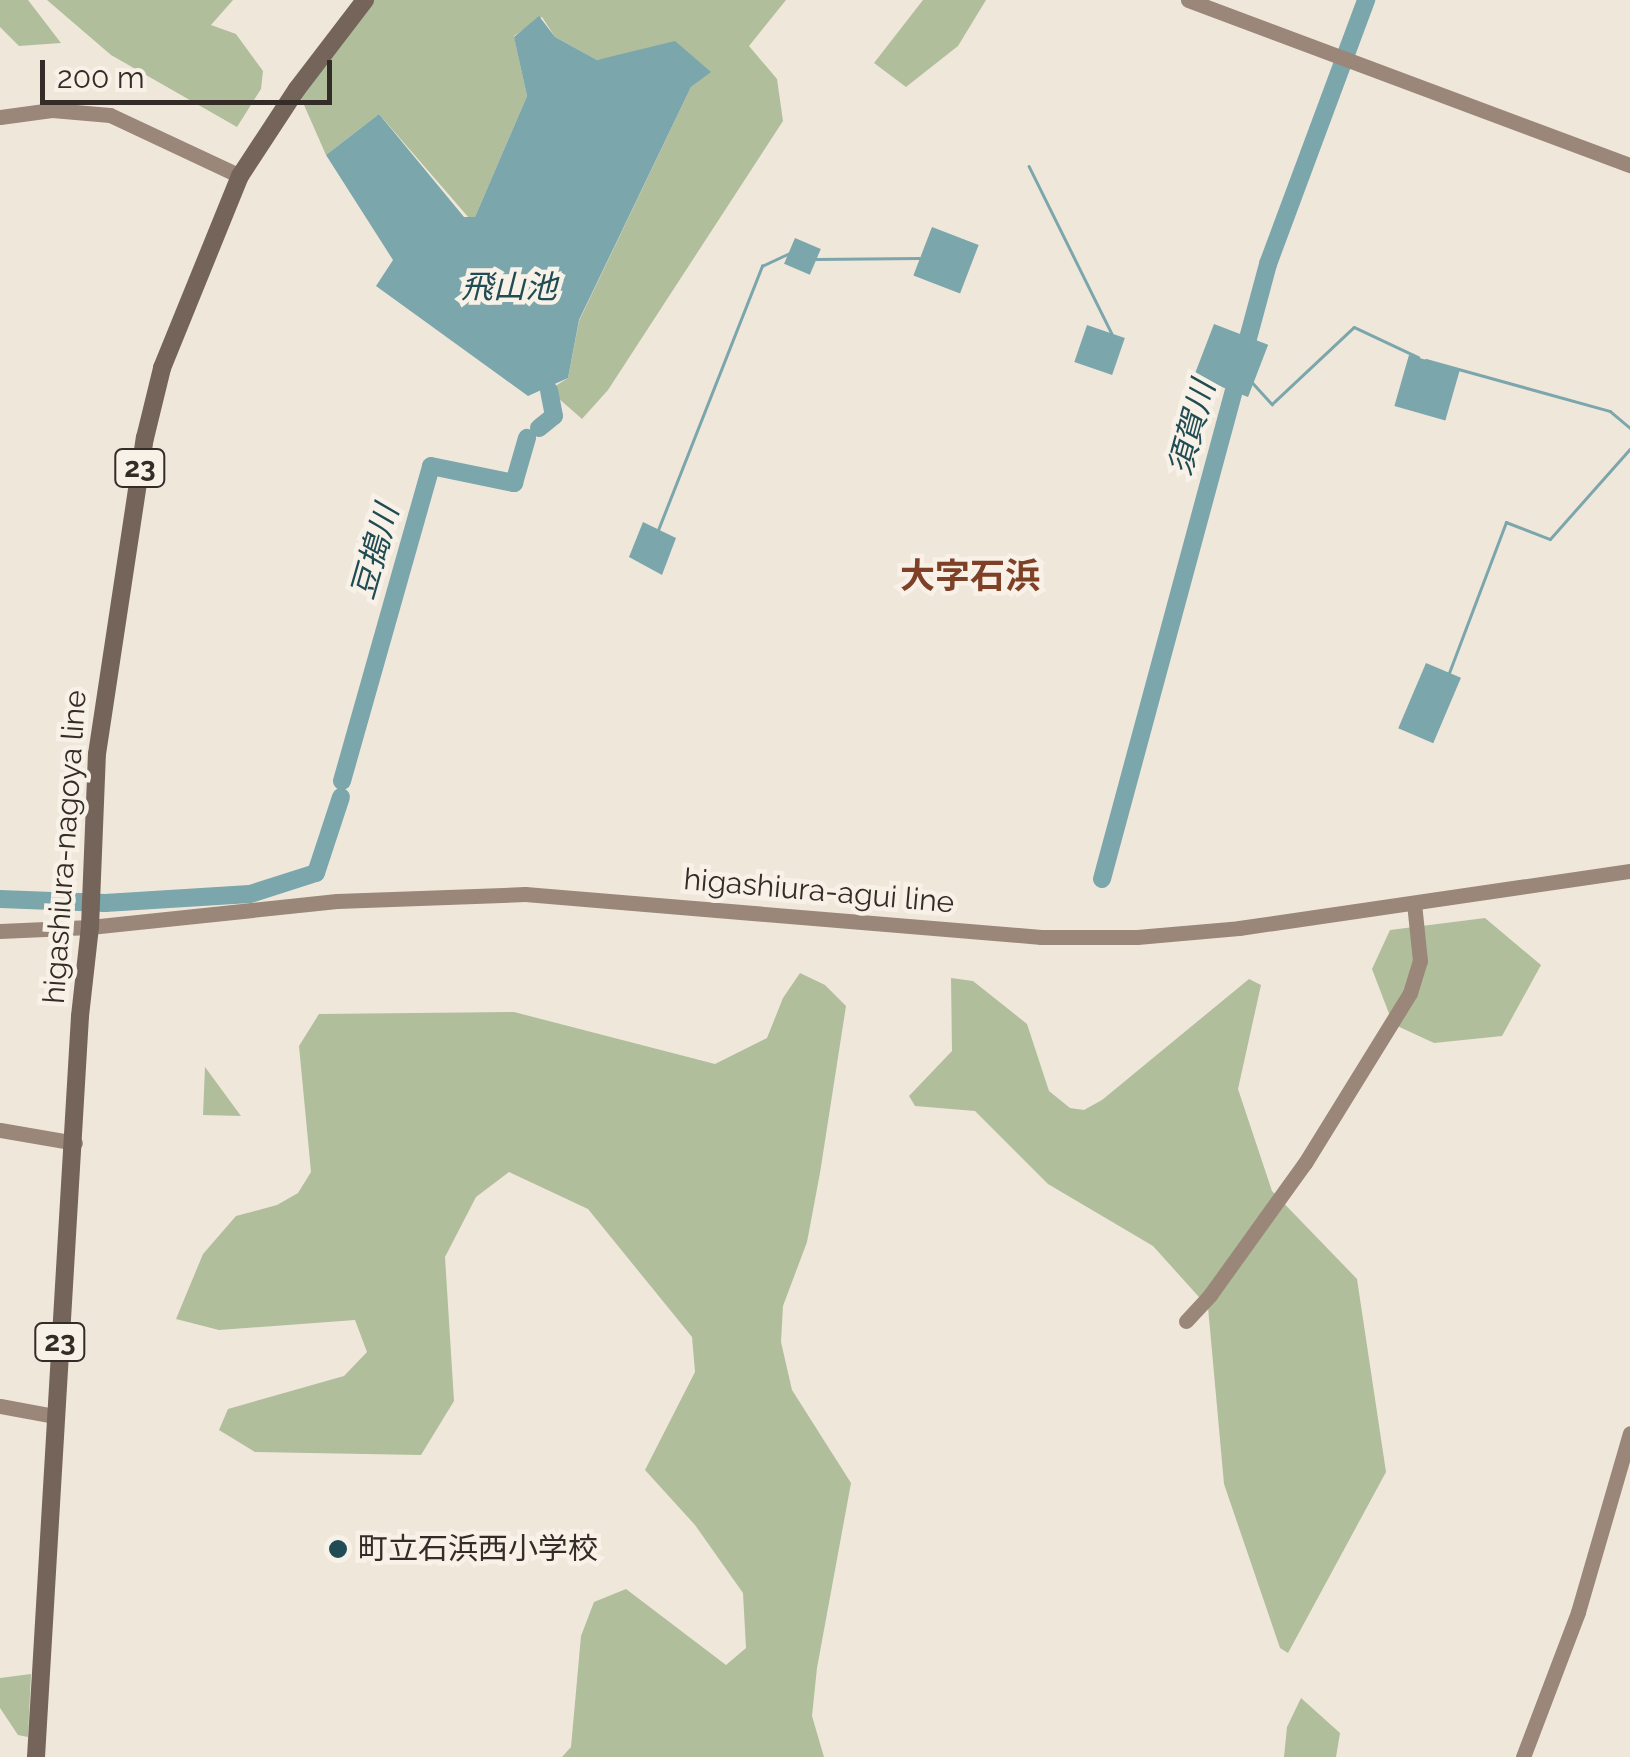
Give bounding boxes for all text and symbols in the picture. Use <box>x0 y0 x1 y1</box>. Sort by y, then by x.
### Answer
scale bar <box>45 40 338 102</box>
text: 200 m <box>57 60 145 95</box>
water label: 飛山池 <box>461 268 557 306</box>
water label: 須賀川 <box>1161 377 1223 479</box>
road number: 23 <box>112 445 168 491</box>
water label: 豆搗川 <box>343 501 407 603</box>
district label: 大字石浜 <box>900 555 1040 597</box>
street label: higashiura-nagoya line <box>36 689 94 1005</box>
street label: higashiura-agui line <box>682 861 956 921</box>
road number: 23 <box>32 1319 88 1365</box>
place label: 町立石浜西小学校 <box>358 1531 598 1567</box>
marker: 町立石浜西小学校 <box>327 1538 349 1560</box>

